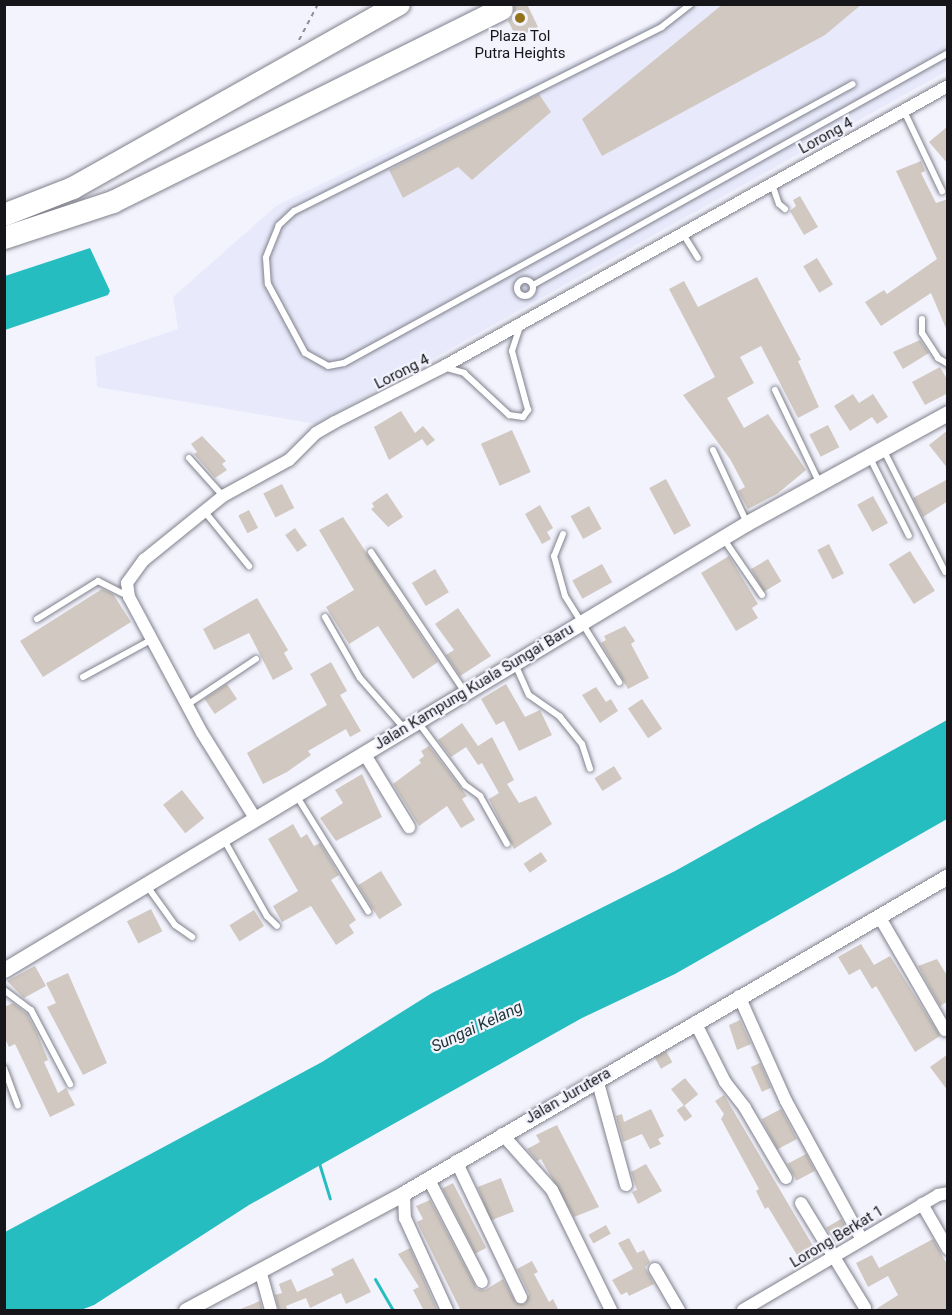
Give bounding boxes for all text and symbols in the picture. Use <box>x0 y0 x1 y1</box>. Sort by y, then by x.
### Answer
marker: Plaza Tol Putra Heights <box>513 11 527 25</box>
place label: Plaza Tol Putra Heights <box>475 27 565 62</box>
street label: Lorong 4 <box>796 114 856 158</box>
street label: Lorong 4 <box>372 351 432 393</box>
street label: Jalan Kampung Kuala Sungai Baru <box>371 620 577 754</box>
water label: Sungai Kelang <box>428 997 526 1057</box>
street label: Jalan Jurutera <box>522 1064 614 1128</box>
street label: Lorong Berkat 1 <box>787 1202 887 1272</box>

